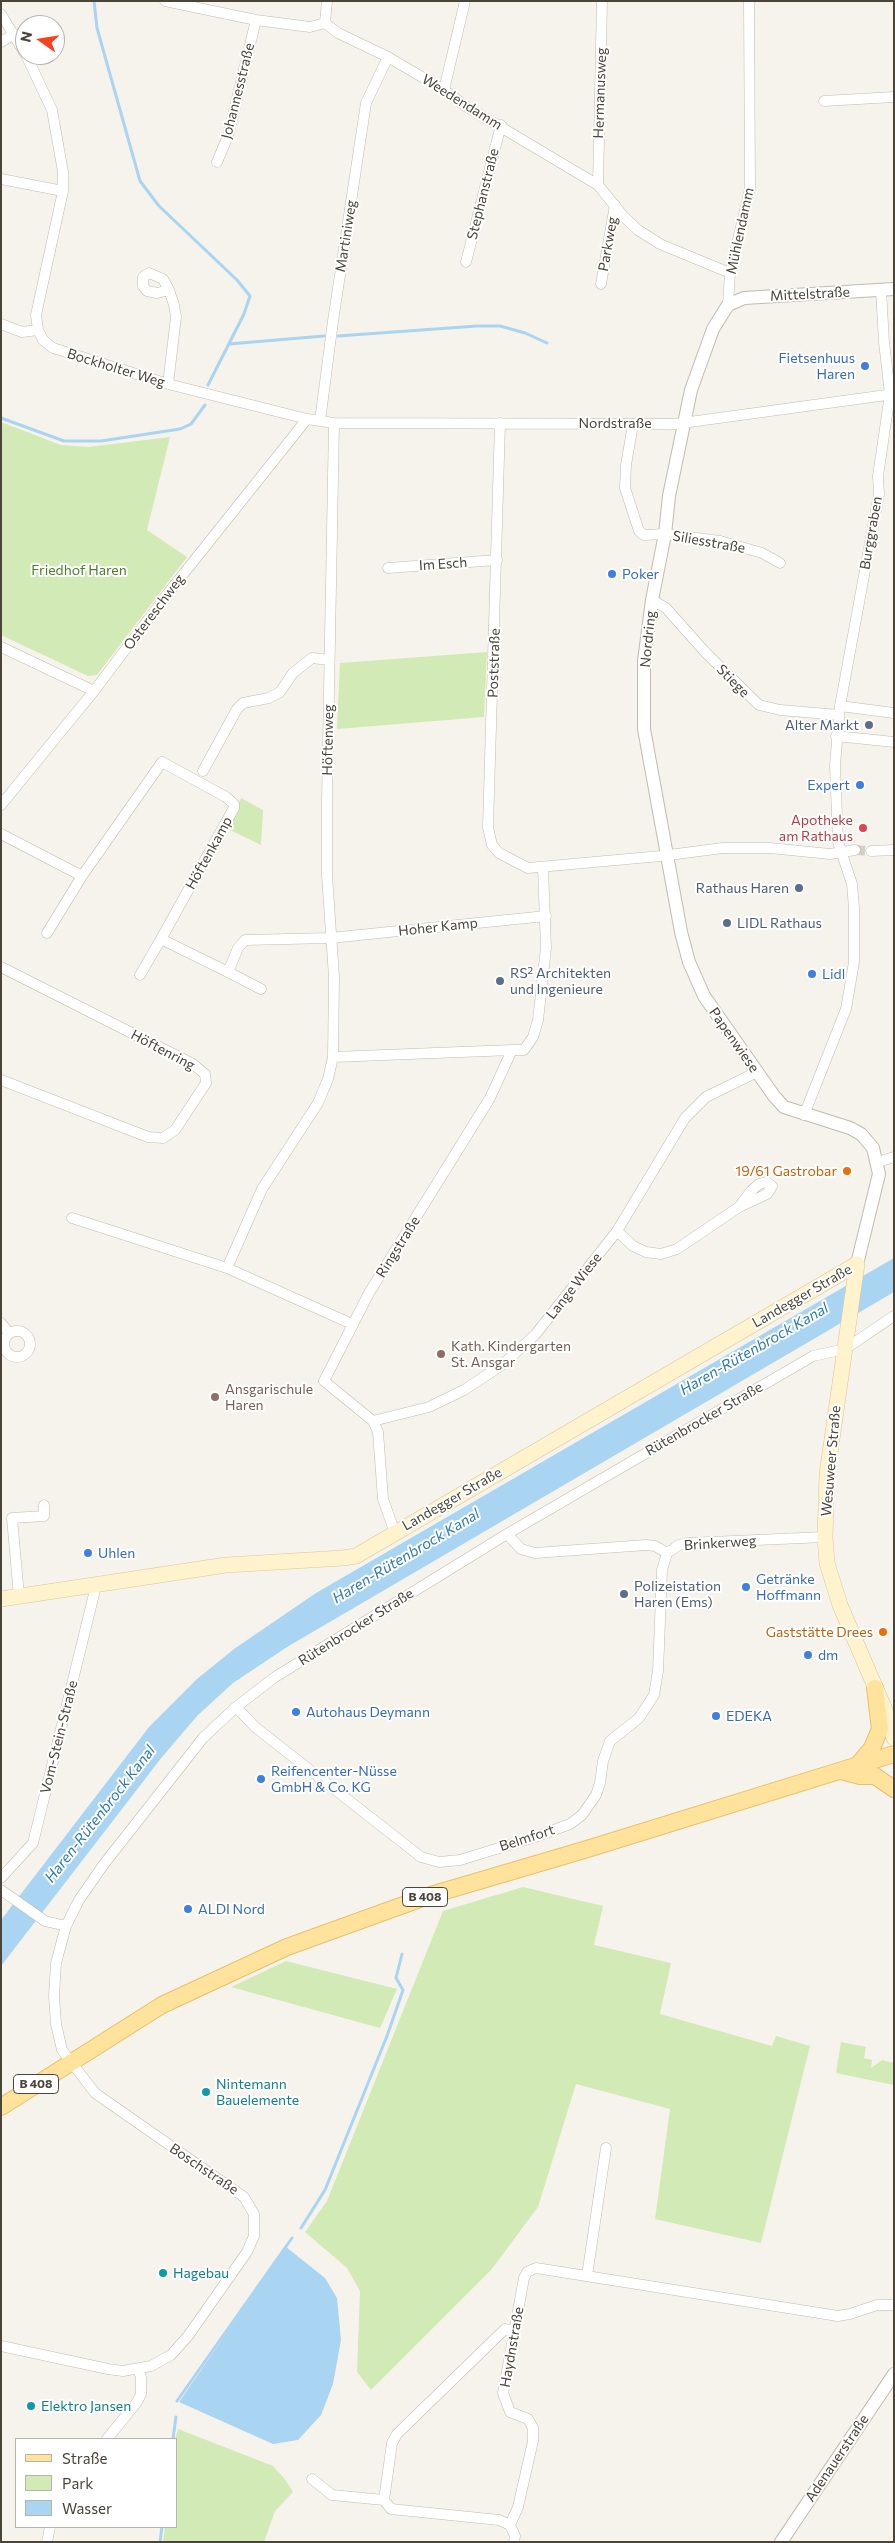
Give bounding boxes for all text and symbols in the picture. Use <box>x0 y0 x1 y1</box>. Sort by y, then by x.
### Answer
north arrow <box>15 15 65 65</box>
text: N <box>16 30 35 44</box>
street label: Johannesstraße <box>218 41 258 141</box>
street label: Hermanusweg <box>590 47 610 139</box>
street label: Weedendamm <box>419 71 505 133</box>
street label: Stephanstraße <box>464 147 502 241</box>
street label: Mühlendamm <box>723 186 757 276</box>
street label: Martiniweg <box>332 199 360 273</box>
street label: Parkweg <box>595 215 621 273</box>
street label: Mittelstraße <box>770 284 850 304</box>
street label: Bockholter Weg <box>65 345 167 391</box>
place label: Fietsenhuus Haren <box>779 350 855 382</box>
marker: Fietsenhuus Haren <box>859 360 871 372</box>
street label: Nordstraße <box>578 415 652 431</box>
street label: Burggraben <box>856 495 886 571</box>
street label: Siliesstraße <box>671 527 747 557</box>
street label: Im Esch <box>418 554 468 574</box>
park label: Friedhof Haren <box>31 562 127 578</box>
place label: Poker <box>622 566 659 582</box>
marker: Poker <box>606 568 618 580</box>
street label: Ostereschweg <box>120 571 188 653</box>
street label: Nordring <box>637 610 659 668</box>
street label: Poststraße <box>484 628 504 698</box>
street label: Stiege <box>713 661 753 701</box>
street label: Höftenweg <box>319 704 337 776</box>
place label: Alter Markt <box>785 717 859 733</box>
marker: Alter Markt <box>863 719 875 731</box>
place label: Expert <box>807 777 850 793</box>
marker: Expert <box>854 779 866 791</box>
place label: Apotheke am Rathaus <box>779 812 853 844</box>
street label: Höftenkamp <box>182 814 236 892</box>
marker: Apotheke am Rathaus <box>857 822 869 834</box>
place label: Rathaus Haren <box>696 880 789 896</box>
marker: Rathaus Haren <box>793 882 805 894</box>
street label: Hoher Kamp <box>397 914 479 940</box>
place label: LIDL Rathaus <box>737 915 822 931</box>
marker: LIDL Rathaus <box>721 917 733 929</box>
place label: RS² Architekten und Ingenieure <box>510 965 611 998</box>
place label: Lidl <box>822 966 845 982</box>
marker: Lidl <box>806 968 818 980</box>
marker: RS² Architekten und Ingenieure <box>494 975 506 987</box>
street label: Papenwiese <box>705 1004 763 1076</box>
street label: Höftenring <box>128 1026 198 1074</box>
place label: 19/61 Gastrobar <box>735 1163 837 1179</box>
marker: 19/61 Gastrobar <box>841 1165 853 1177</box>
street label: Ringstraße <box>373 1213 423 1281</box>
street label: Lange Wiese <box>543 1249 605 1323</box>
street label: Landegger Straße <box>749 1261 855 1331</box>
water label: Haren-Rütenbrock Kanal <box>676 1299 832 1399</box>
place label: Kath. Kindergarten St. Ansgar <box>451 1338 571 1370</box>
marker: Kath. Kindergarten St. Ansgar <box>435 1348 447 1360</box>
street label: Rütenbrocker Straße <box>642 1379 766 1459</box>
place label: Ansgarischule Haren <box>225 1381 313 1414</box>
marker: Ansgarischule Haren <box>209 1391 221 1403</box>
street label: Wesuweer Straße <box>818 1405 844 1517</box>
street label: Landegger Straße <box>399 1464 505 1534</box>
water label: Haren-Rütenbrock Kanal <box>329 1505 483 1607</box>
street label: Brinkerweg <box>683 1532 757 1554</box>
place label: Uhlen <box>98 1545 135 1561</box>
marker: Uhlen <box>82 1547 94 1559</box>
place label: Getränke Hoffmann <box>756 1571 821 1604</box>
place label: Polizeistation Haren (Ems) <box>634 1578 721 1610</box>
marker: Getränke Hoffmann <box>740 1581 752 1593</box>
street label: Rütenbrocker Straße <box>295 1585 417 1669</box>
marker: Polizeistation Haren (Ems) <box>618 1588 630 1600</box>
place label: Gaststätte Drees <box>766 1624 873 1640</box>
marker: Gaststätte Drees <box>877 1626 889 1638</box>
place label: dm <box>818 1647 838 1663</box>
marker: dm <box>802 1649 814 1661</box>
street label: Vom-Stein-Straße <box>37 1679 81 1795</box>
place label: Autohaus Deymann <box>306 1704 430 1720</box>
marker: Autohaus Deymann <box>290 1706 302 1718</box>
place label: EDEKA <box>726 1708 772 1724</box>
marker: EDEKA <box>710 1710 722 1722</box>
water label: Haren-Rütenbrock Kanal <box>41 1742 159 1886</box>
place label: Reifencenter-Nüsse GmbH & Co. KG <box>271 1763 397 1795</box>
marker: Reifencenter-Nüsse GmbH & Co. KG <box>255 1773 267 1785</box>
street label: Belmfort <box>497 1821 557 1855</box>
road number: B 408 <box>402 1888 448 1906</box>
place label: ALDI Nord <box>198 1901 265 1917</box>
marker: ALDI Nord <box>182 1903 194 1915</box>
road number: B 408 <box>14 2074 58 2094</box>
place label: Nintemann Bauelemente <box>216 2076 299 2108</box>
marker: Nintemann Bauelemente <box>200 2086 212 2098</box>
street label: Boschstraße <box>166 2140 242 2198</box>
place label: Hagebau <box>173 2265 229 2281</box>
marker: Hagebau <box>157 2267 169 2279</box>
street label: Haydnstraße <box>497 2305 527 2389</box>
place label: Elektro Jansen <box>41 2398 131 2414</box>
marker: Elektro Jansen <box>25 2400 37 2412</box>
street label: Adenauerstraße <box>802 2411 872 2505</box>
legend <box>15 2438 178 2528</box>
text: Straße <box>62 2449 108 2467</box>
text: Park <box>62 2474 93 2492</box>
text: Wasser <box>62 2499 112 2517</box>

